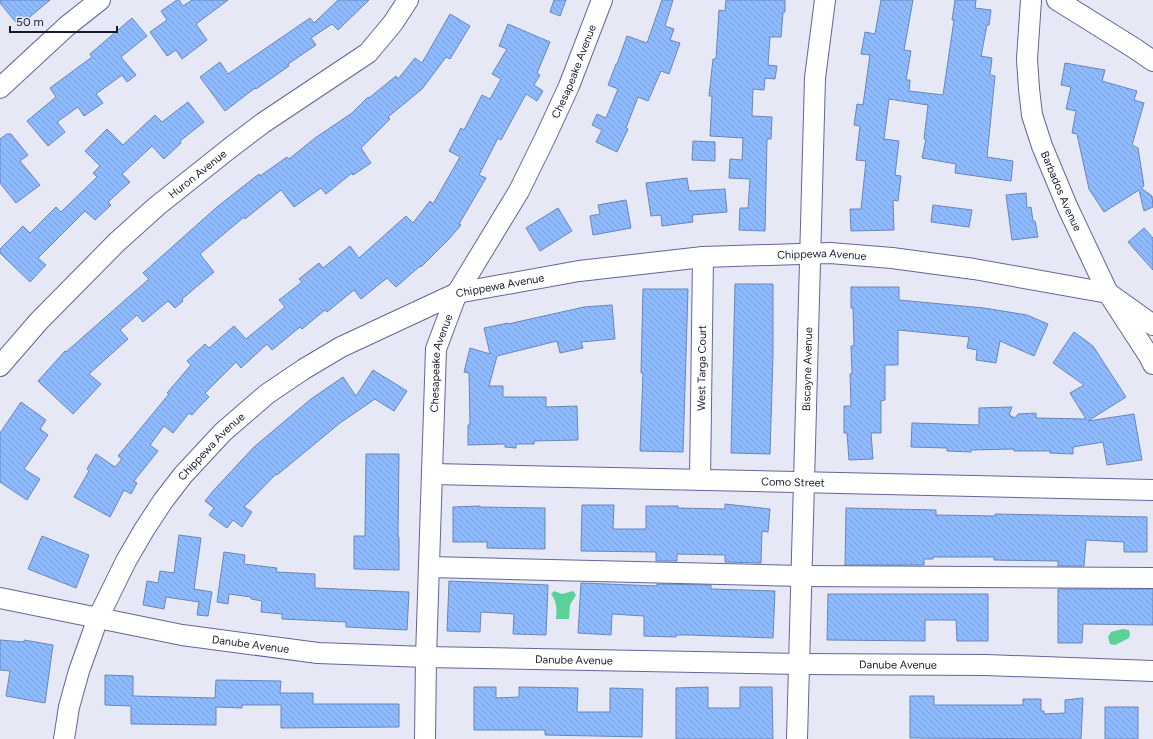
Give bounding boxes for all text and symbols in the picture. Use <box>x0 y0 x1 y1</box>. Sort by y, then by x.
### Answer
scale bar <box>10 8 117 34</box>
text: 50 m <box>16 15 44 29</box>
street label: Chesapeake Avenue <box>549 23 599 120</box>
street label: Huron Avenue <box>166 147 229 201</box>
street label: Barbados Avenue <box>1038 149 1084 233</box>
street label: Chippewa Avenue <box>777 246 867 262</box>
street label: Chippewa Avenue <box>455 271 545 300</box>
street label: Chesapeake Avenue <box>427 312 455 412</box>
street label: West Targa Court <box>694 325 709 411</box>
street label: Biscayne Avenue <box>799 327 815 411</box>
street label: Chippewa Avenue <box>175 410 247 483</box>
street label: Como Street <box>761 475 825 489</box>
street label: Danube Avenue <box>211 633 290 656</box>
street label: Danube Avenue <box>535 653 613 667</box>
street label: Danube Avenue <box>859 658 937 671</box>

